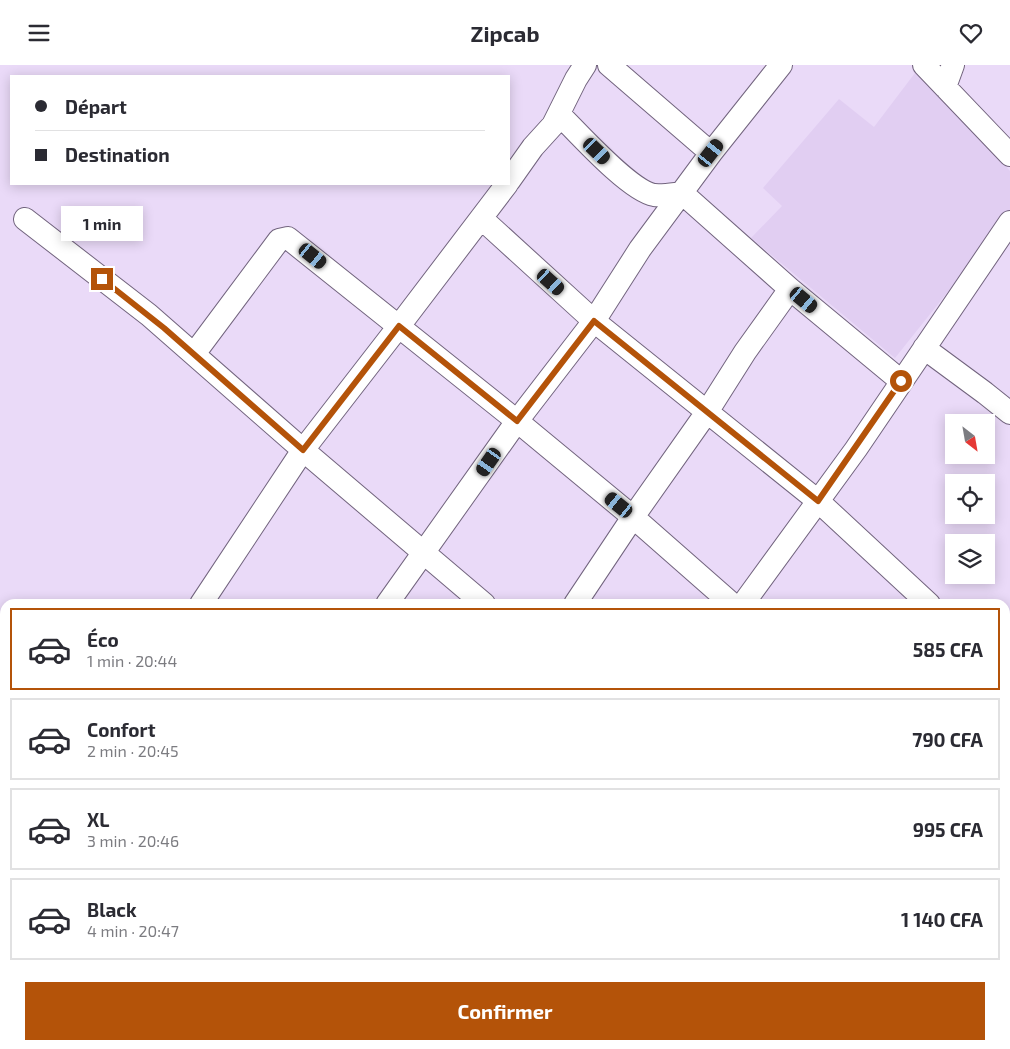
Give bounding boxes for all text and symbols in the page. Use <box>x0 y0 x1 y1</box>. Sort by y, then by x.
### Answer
icon: menu <box>25 19 53 47</box>
icon: heart <box>957 19 985 47</box>
text: Zipcab <box>471 20 539 46</box>
text: Départ <box>65 95 127 118</box>
car <box>580 135 613 167</box>
car <box>695 137 726 169</box>
text: Destination <box>65 143 170 166</box>
callout: 1 min <box>61 207 143 241</box>
text: 1 min <box>83 214 121 233</box>
car <box>296 241 329 271</box>
car <box>534 266 567 298</box>
route end <box>91 268 113 290</box>
car <box>787 285 820 315</box>
route start <box>890 370 912 392</box>
north arrow <box>945 414 995 464</box>
map controls <box>945 414 995 584</box>
car <box>474 445 503 479</box>
button: locate <box>945 474 995 524</box>
car <box>602 490 635 520</box>
button: layers <box>945 534 995 584</box>
icon: car <box>27 627 72 672</box>
text: Éco <box>87 628 119 651</box>
text: 585 CFA <box>913 638 983 661</box>
text: 1 min · 20:44 <box>87 651 177 670</box>
icon: car <box>27 717 72 762</box>
text: Confort <box>87 718 155 741</box>
text: 790 CFA <box>912 728 983 751</box>
text: 2 min · 20:45 <box>87 741 179 760</box>
icon: car <box>27 807 72 852</box>
text: XL <box>87 808 109 831</box>
text: 995 CFA <box>913 818 983 841</box>
text: 3 min · 20:46 <box>87 831 179 850</box>
icon: car <box>27 897 72 942</box>
text: Black <box>87 898 137 921</box>
text: 1 140 CFA <box>901 908 983 931</box>
text: 4 min · 20:47 <box>87 921 179 940</box>
button: Confirmer <box>25 982 985 1040</box>

